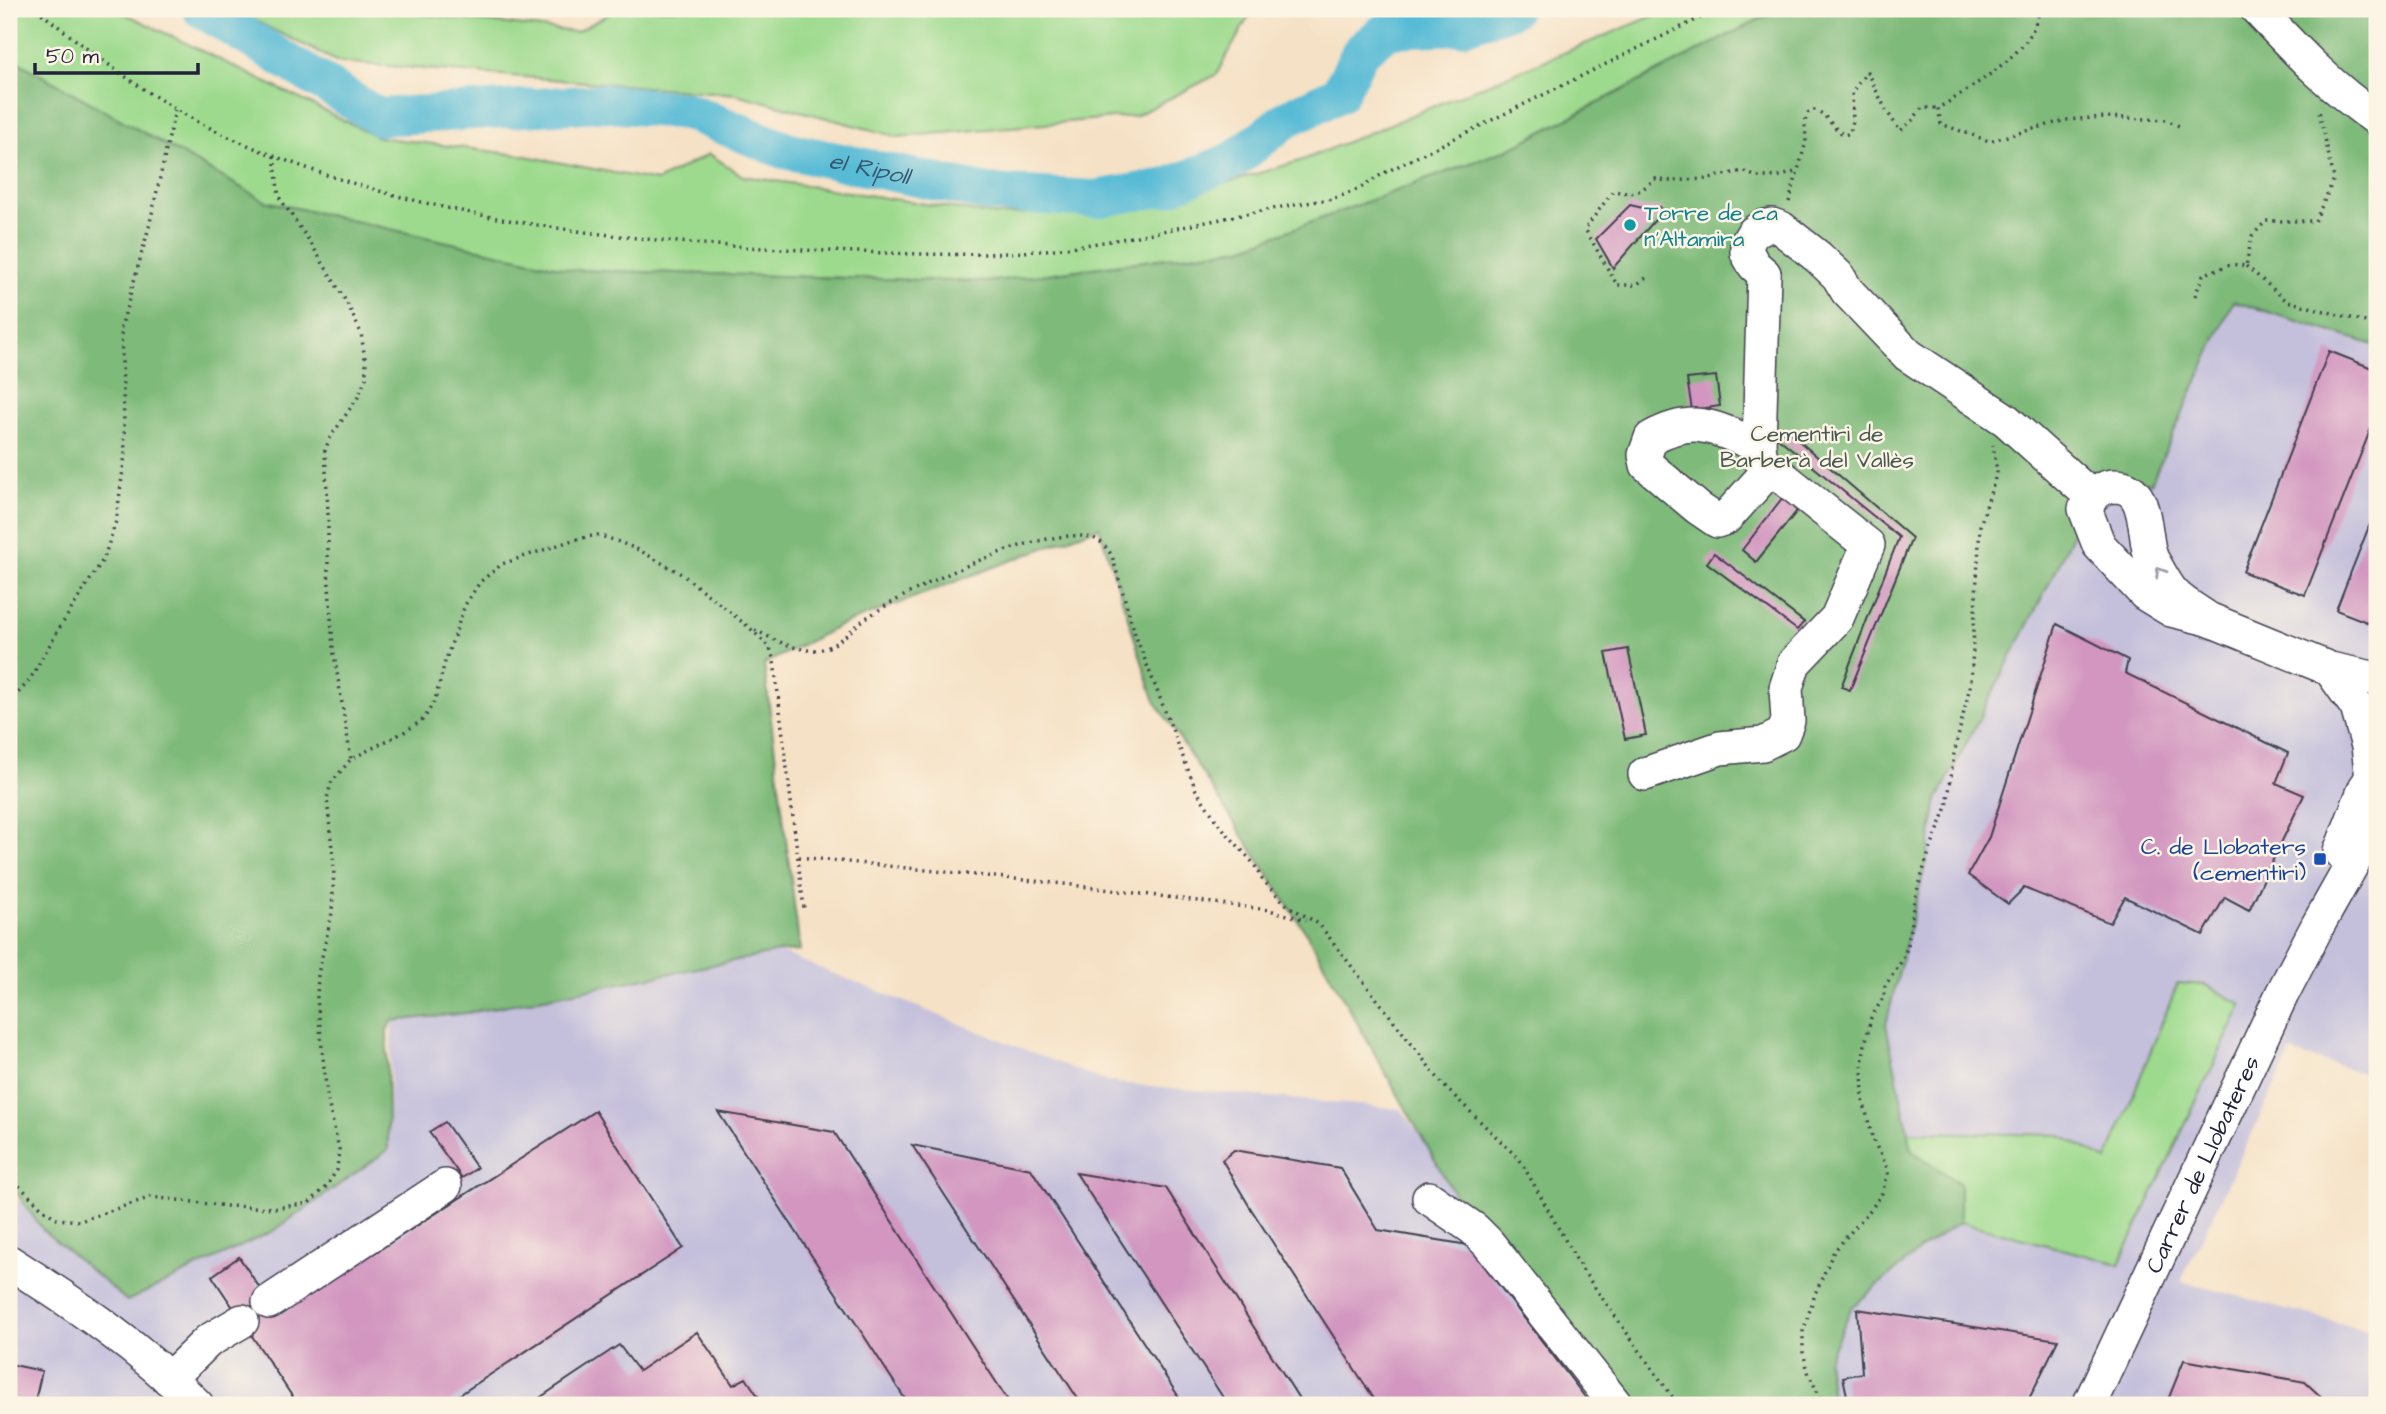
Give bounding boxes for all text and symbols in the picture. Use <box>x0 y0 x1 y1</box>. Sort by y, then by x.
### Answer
scale bar <box>35 32 198 76</box>
text: 50 m <box>46 42 100 71</box>
water label: el Ripoll <box>826 144 916 195</box>
place label: Torre de ca n'Altamira <box>1644 197 1778 255</box>
marker: Torre de ca n'Altamira <box>1622 217 1638 233</box>
park label: Cementiri de Barberà del Vallès <box>1720 418 1914 476</box>
one-way arrow <box>2155 567 2168 580</box>
place label: C. de Llobaters (cementiri) <box>2141 831 2306 889</box>
marker: C. de Llobaters (cementiri) <box>2312 851 2328 867</box>
street label: Carrer de Llobateres <box>2138 1051 2268 1279</box>

